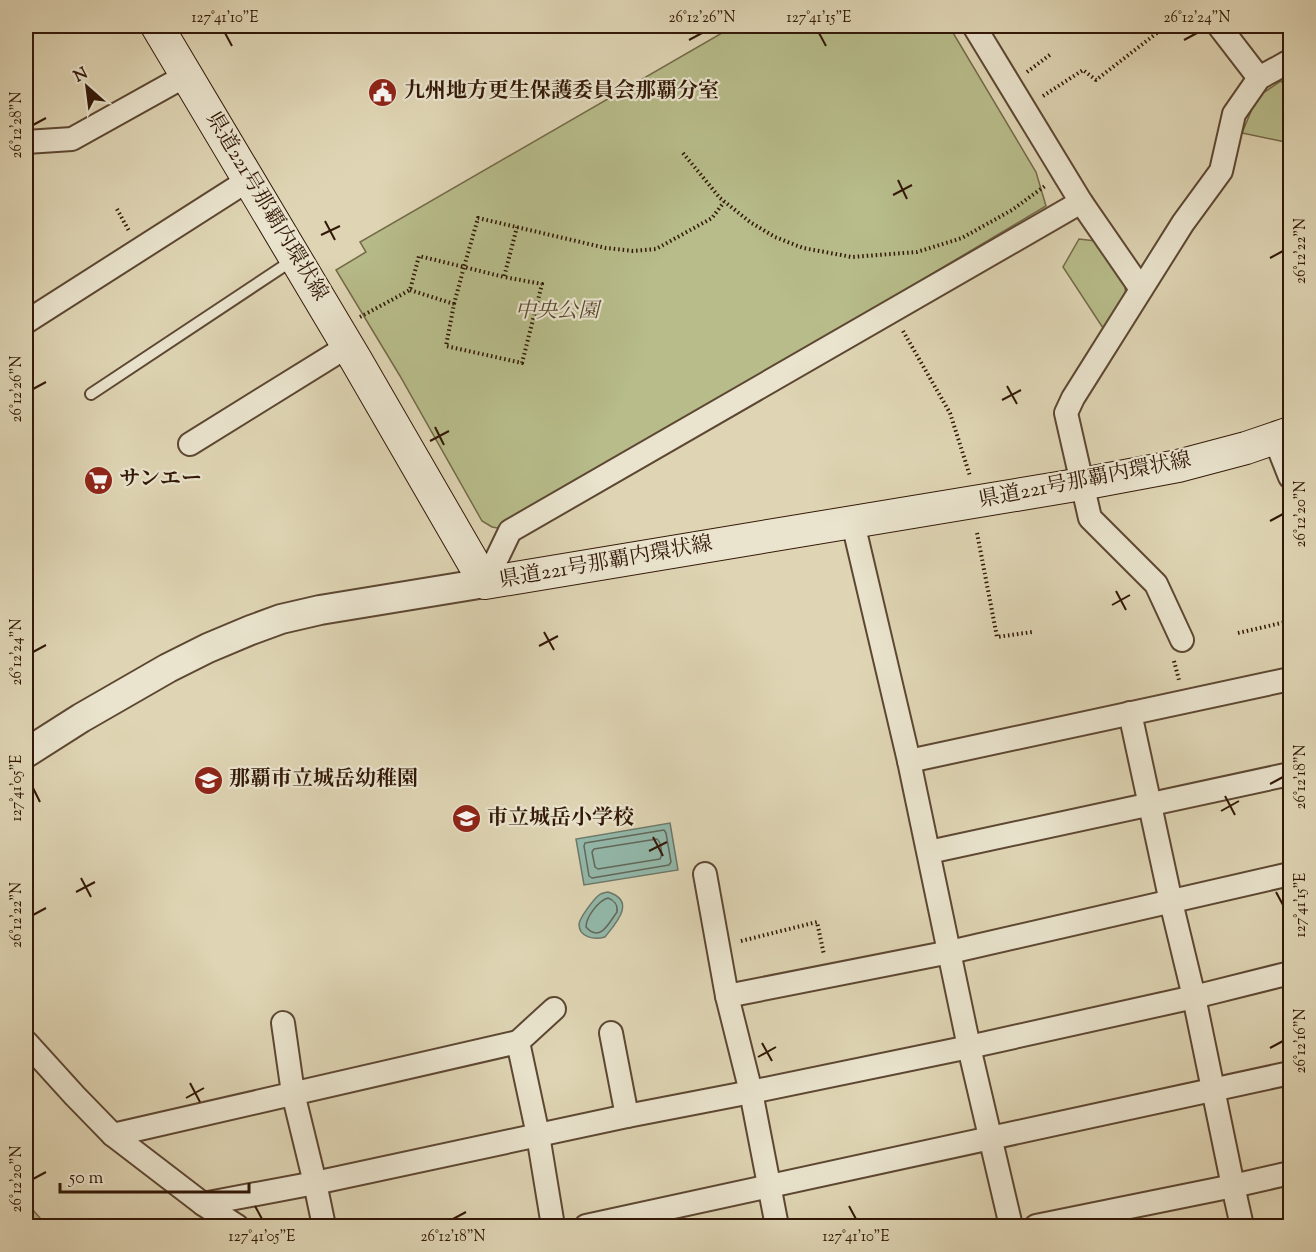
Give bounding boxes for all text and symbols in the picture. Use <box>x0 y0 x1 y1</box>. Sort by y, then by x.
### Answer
text: 127°41'10"E <box>191 8 259 29</box>
text: 26°12'26"N <box>669 8 735 29</box>
text: 127°41'15"E <box>787 8 851 29</box>
text: 26°12'24"N <box>1164 8 1230 29</box>
north arrow <box>57 57 117 117</box>
text: N <box>70 63 92 89</box>
public building icon: 九州地方更生保護委員会那覇分室 <box>367 76 399 108</box>
place label: 九州地方更生保護委員会那覇分室 <box>404 77 719 107</box>
text: 26°12'28"N <box>7 92 28 158</box>
street label: 県道221号那覇内環状線 <box>198 107 334 307</box>
text: 26°12'22"N <box>1291 218 1312 284</box>
park label: 中央公園 <box>515 297 602 327</box>
text: 26°12'26"N <box>7 356 28 422</box>
street label: 県道221号那覇内環状線 <box>976 446 1194 516</box>
supermarket icon: サンエー <box>82 464 114 496</box>
place label: サンエー <box>119 465 202 495</box>
text: 26°12'20"N <box>1291 481 1312 547</box>
street label: 県道221号那覇内環状線 <box>497 529 715 597</box>
text: 26°12'24"N <box>7 619 28 685</box>
text: 26°12'18"N <box>1291 744 1312 810</box>
text: 127°41'05"E <box>7 755 28 821</box>
school or university icon: 那覇市立城岳幼稚園 <box>192 764 224 796</box>
place label: 那覇市立城岳幼稚園 <box>229 765 418 795</box>
school or university icon: 市立城岳小学校 <box>450 803 482 835</box>
place label: 市立城岳小学校 <box>487 804 634 834</box>
text: 127°41'15"E <box>1291 873 1312 937</box>
text: 26°12'22"N <box>7 882 28 948</box>
text: 26°12'16"N <box>1291 1008 1312 1074</box>
text: 26°12'20"N <box>7 1146 28 1212</box>
scale bar <box>60 1156 249 1194</box>
text: 50 m <box>68 1166 104 1192</box>
text: 127°41'05"E <box>229 1227 295 1248</box>
text: 26°12'18"N <box>420 1227 486 1248</box>
text: 127°41'10"E <box>822 1227 890 1248</box>

